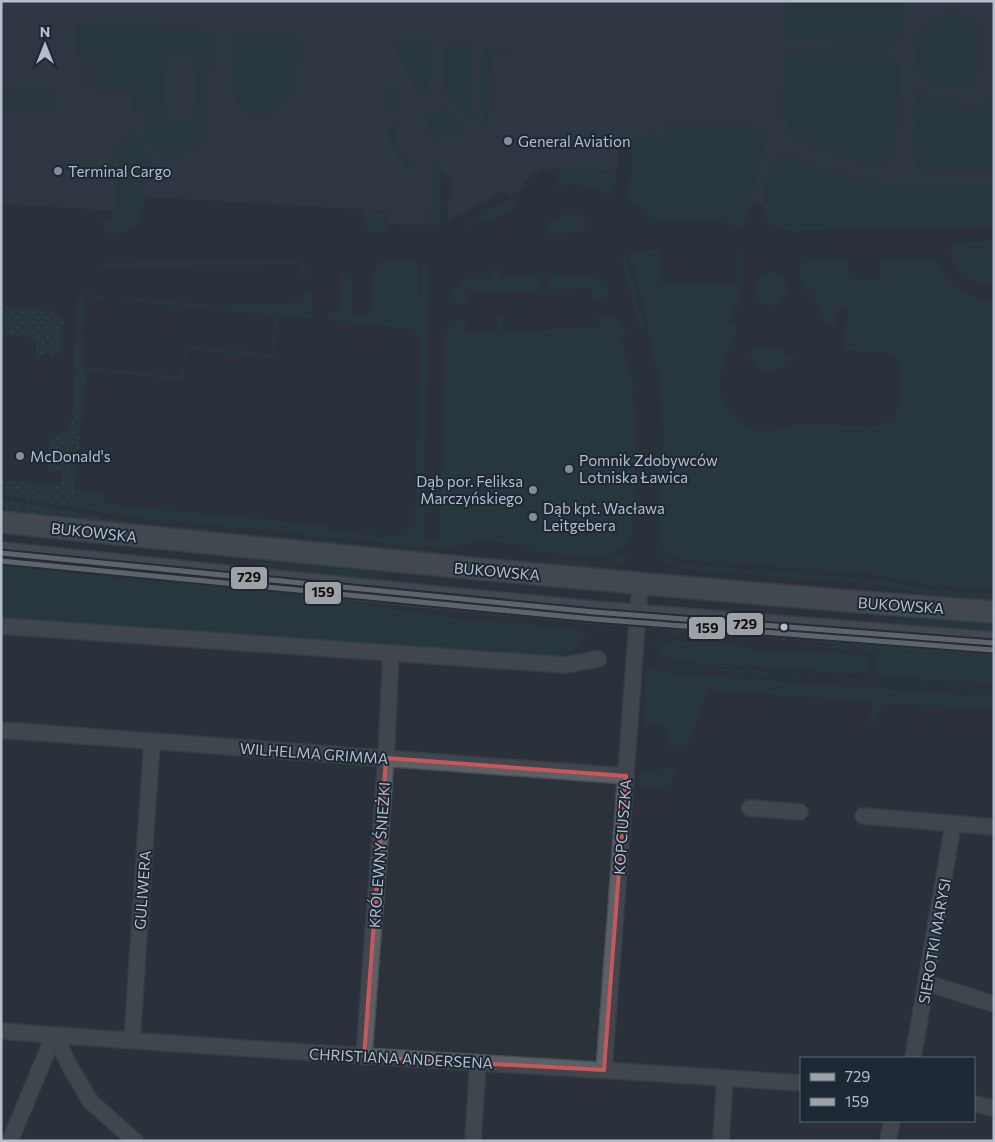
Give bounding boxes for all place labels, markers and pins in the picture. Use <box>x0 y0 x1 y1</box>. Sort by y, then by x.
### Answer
place label: General Aviation <box>518 132 631 150</box>
marker: General Aviation <box>502 135 514 147</box>
place label: Terminal Cargo <box>68 162 172 180</box>
marker: Terminal Cargo <box>52 165 64 177</box>
place label: McDonald's <box>30 447 111 465</box>
marker: McDonald's <box>14 450 26 462</box>
place label: Pomnik Zdobywców Lotniska Ławica <box>579 451 718 486</box>
marker: Pomnik Zdobywców Lotniska Ławica <box>563 463 575 475</box>
place label: Dąb por. Feliksa Marczyńskiego <box>416 472 523 507</box>
marker: Dąb por. Feliksa Marczyńskiego <box>527 484 539 496</box>
place label: Dąb kpt. Wacława Leitgebera <box>543 499 665 534</box>
marker: Dąb kpt. Wacława Leitgebera <box>527 511 539 523</box>
unlabelled marker <box>779 622 789 632</box>

